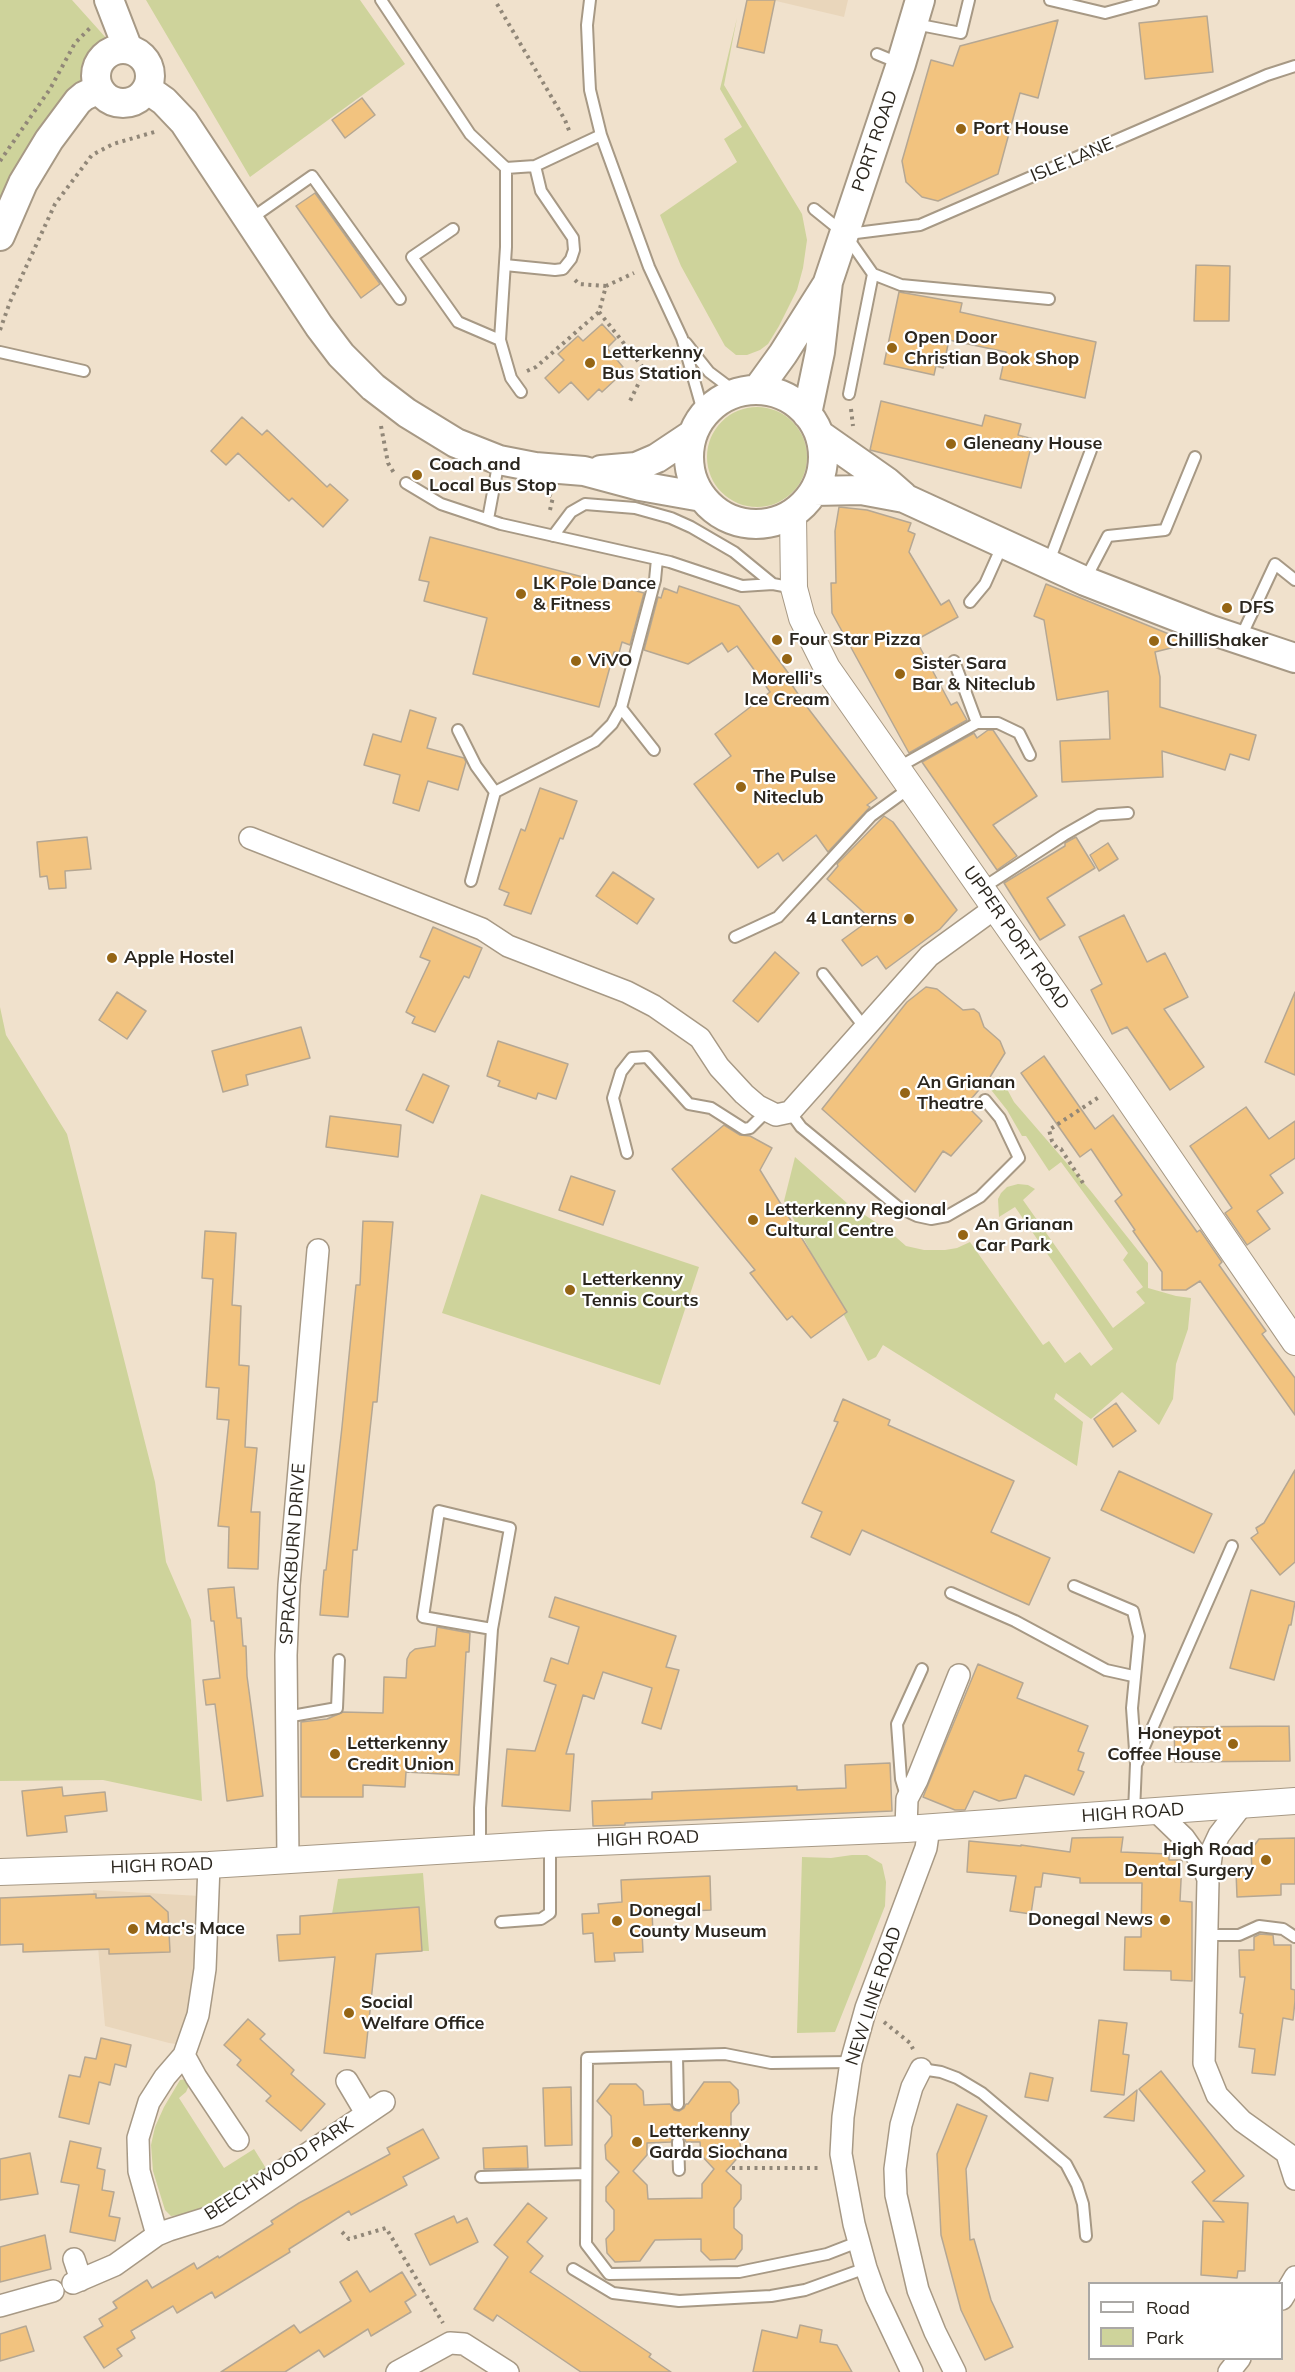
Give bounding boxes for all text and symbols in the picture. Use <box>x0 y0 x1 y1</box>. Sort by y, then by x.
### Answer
street label: PORT ROAD <box>848 87 902 195</box>
place label: Port House <box>973 118 1069 140</box>
marker: Port House <box>954 122 968 136</box>
street label: ISLE LANE <box>1027 133 1117 187</box>
place label: Open Door Christian Book Shop <box>904 327 1079 370</box>
marker: Open Door Christian Book Shop <box>885 341 899 355</box>
place label: Letterkenny Bus Station <box>602 342 703 385</box>
marker: Letterkenny Bus Station <box>583 356 597 370</box>
place label: Gleneany House <box>963 433 1102 455</box>
marker: Gleneany House <box>944 437 958 451</box>
place label: Coach and Local Bus Stop <box>429 454 557 496</box>
marker: Coach and Local Bus Stop <box>410 468 424 482</box>
place label: LK Pole Dance & Fitness <box>533 573 656 616</box>
marker: LK Pole Dance & Fitness <box>514 587 528 601</box>
place label: DFS <box>1239 597 1274 619</box>
marker: DFS <box>1220 601 1234 615</box>
place label: Four Star Pizza <box>789 629 921 651</box>
place label: ChilliShaker <box>1166 630 1268 652</box>
marker: Four Star Pizza <box>770 633 784 647</box>
marker: ChilliShaker <box>1147 634 1161 648</box>
place label: ViVO <box>588 650 632 672</box>
marker: Morelli's Ice Cream <box>780 652 794 666</box>
place label: Sister Sara Bar & Niteclub <box>912 653 1035 696</box>
marker: ViVO <box>569 654 583 668</box>
marker: Sister Sara Bar & Niteclub <box>893 667 907 681</box>
place label: Morelli's Ice Cream <box>744 668 830 710</box>
place label: The Pulse Niteclub <box>753 766 836 808</box>
marker: The Pulse Niteclub <box>734 780 748 794</box>
street label: UPPER PORT ROAD <box>958 862 1074 1014</box>
place label: 4 Lanterns <box>806 908 897 930</box>
marker: 4 Lanterns <box>902 912 916 926</box>
place label: Apple Hostel <box>124 947 234 969</box>
marker: Apple Hostel <box>105 951 119 965</box>
place label: An Grianan Theatre <box>917 1072 1015 1114</box>
marker: An Grianan Theatre <box>898 1086 912 1100</box>
place label: Letterkenny Regional Cultural Centre <box>765 1199 946 1242</box>
marker: Letterkenny Regional Cultural Centre <box>746 1213 760 1227</box>
place label: An Grianan Car Park <box>975 1214 1073 1256</box>
marker: An Grianan Car Park <box>956 1228 970 1242</box>
place label: Letterkenny Tennis Courts <box>582 1269 698 1312</box>
marker: Letterkenny Tennis Courts <box>563 1283 577 1297</box>
street label: SPRACKBURN DRIVE <box>276 1463 310 1645</box>
place label: Honeypot Coffee House <box>1107 1723 1221 1766</box>
place label: Letterkenny Credit Union <box>347 1733 454 1776</box>
marker: Honeypot Coffee House <box>1226 1737 1240 1751</box>
marker: Letterkenny Credit Union <box>328 1747 342 1761</box>
street label: HIGH ROAD <box>1081 1799 1185 1827</box>
street label: HIGH ROAD <box>596 1826 700 1852</box>
place label: High Road Dental Surgery <box>1124 1839 1254 1882</box>
street label: HIGH ROAD <box>110 1853 214 1879</box>
marker: High Road Dental Surgery <box>1259 1853 1273 1867</box>
place label: Donegal County Museum <box>629 1900 767 1942</box>
place label: Donegal News <box>1028 1909 1153 1931</box>
marker: Donegal News <box>1158 1913 1172 1927</box>
marker: Donegal County Museum <box>610 1914 624 1928</box>
place label: Mac's Mace <box>145 1918 245 1940</box>
marker: Mac's Mace <box>126 1922 140 1936</box>
street label: NEW LINE ROAD <box>841 1924 907 2068</box>
place label: Social Welfare Office <box>361 1992 484 2034</box>
marker: Social Welfare Office <box>342 2006 356 2020</box>
street label: BEECHWOOD PARK <box>201 2113 357 2225</box>
place label: Letterkenny Garda Siochana <box>649 2121 788 2164</box>
marker: Letterkenny Garda Siochana <box>630 2135 644 2149</box>
legend <box>1088 2282 1283 2360</box>
text: Road <box>1146 2296 1190 2319</box>
text: Park <box>1146 2326 1184 2349</box>

